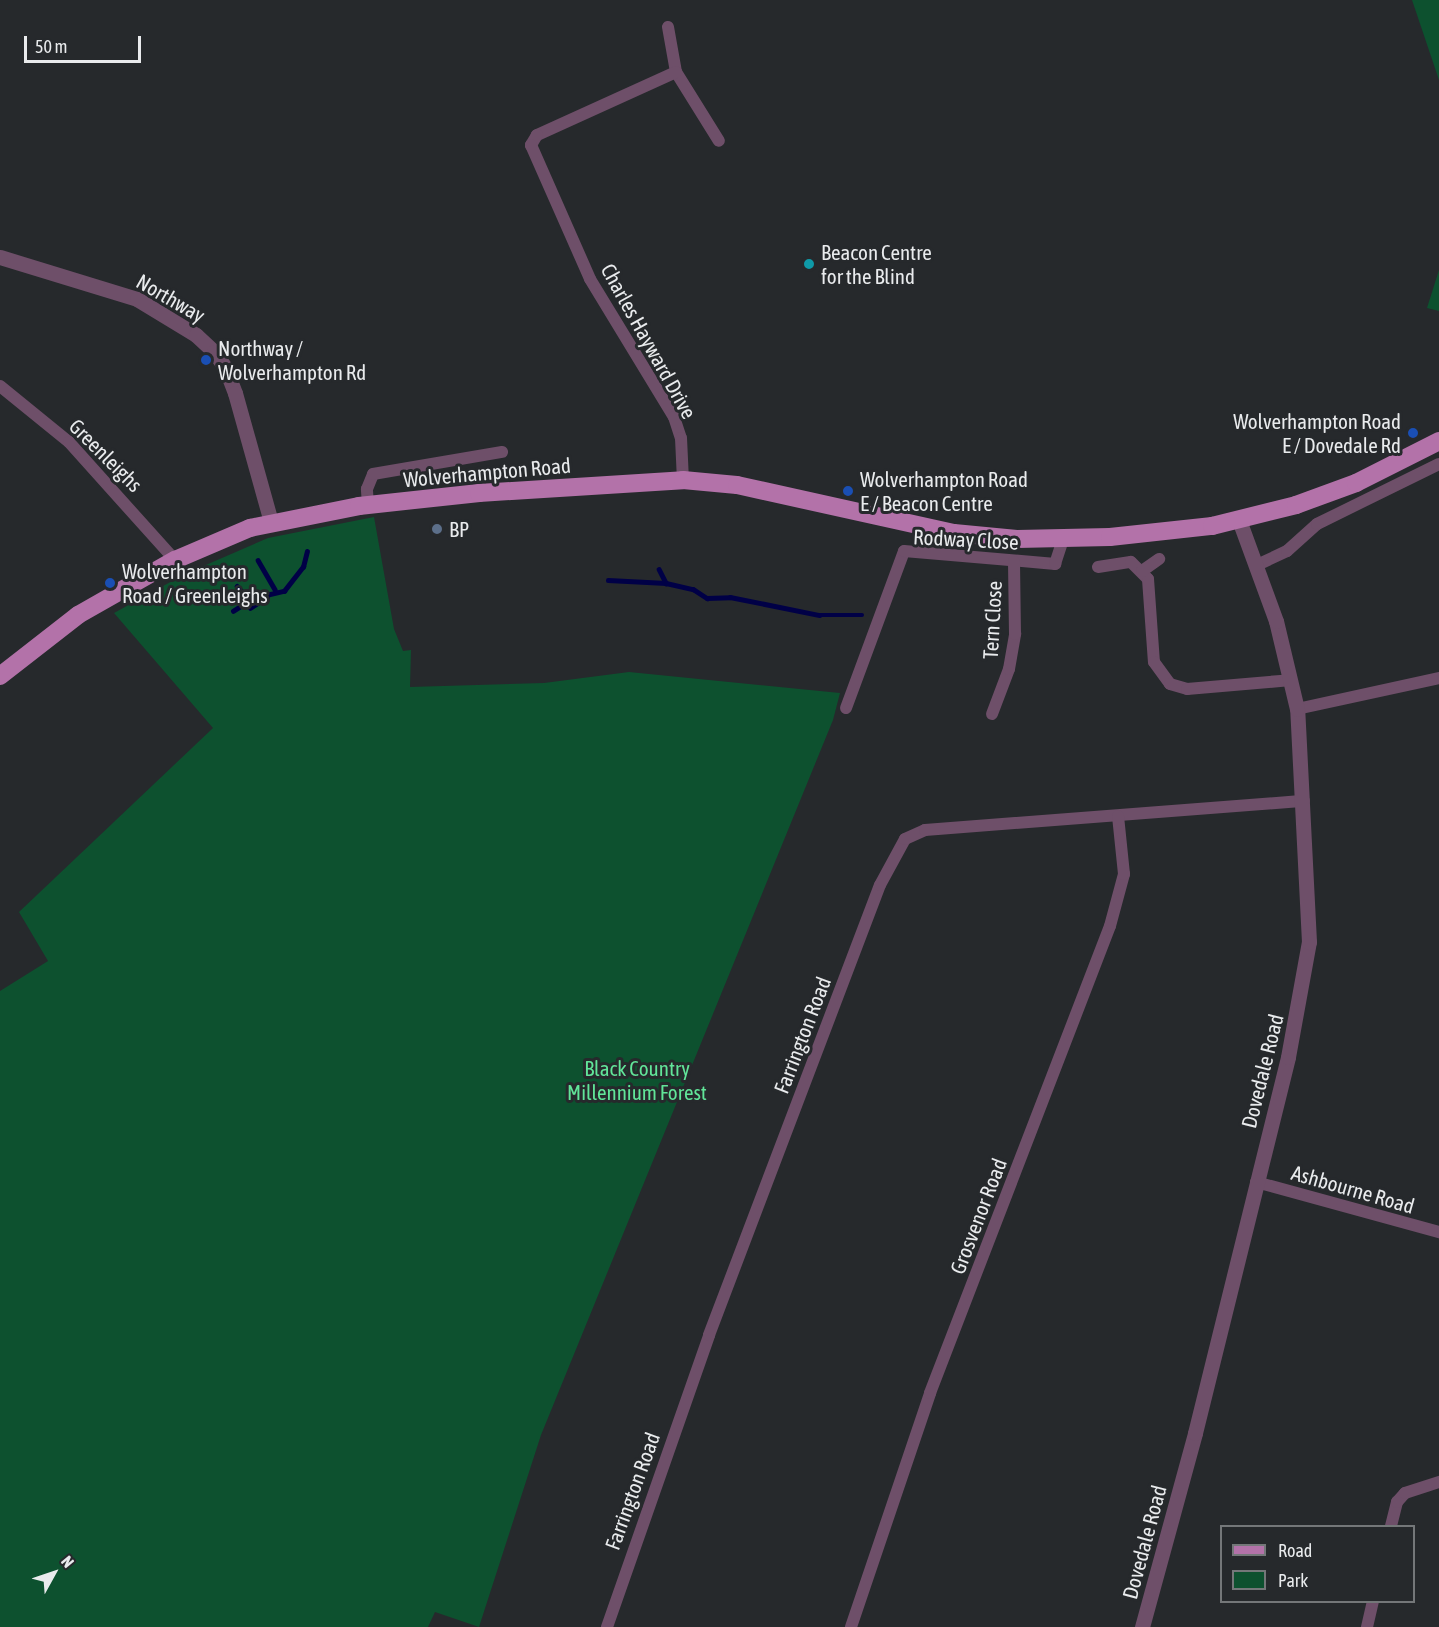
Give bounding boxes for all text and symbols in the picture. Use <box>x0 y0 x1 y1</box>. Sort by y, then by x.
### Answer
scale bar <box>27 24 144 62</box>
text: 50 m <box>35 36 67 57</box>
place label: Beacon Centre for the Blind <box>821 239 932 289</box>
marker: Beacon Centre for the Blind <box>802 257 816 271</box>
street label: Charles Hayward Drive <box>596 259 702 423</box>
street label: Northway <box>132 268 210 328</box>
place label: Northway / Wolverhampton Rd <box>218 335 366 385</box>
marker: Northway / Wolverhampton Rd <box>199 353 213 367</box>
place label: Wolverhampton Road E / Dovedale Rd <box>1233 408 1401 458</box>
street label: Greenleighs <box>64 413 148 497</box>
marker: Wolverhampton Road E / Dovedale Rd <box>1406 426 1420 440</box>
street label: Wolverhampton Road <box>402 452 572 492</box>
place label: Wolverhampton Road E / Beacon Centre <box>860 466 1028 516</box>
marker: Wolverhampton Road E / Beacon Centre <box>841 484 855 498</box>
place label: BP <box>449 516 469 542</box>
marker: BP <box>430 522 444 536</box>
street label: Rodway Close <box>913 524 1019 554</box>
place label: Wolverhampton Road / Greenleighs <box>122 558 268 608</box>
marker: Wolverhampton Road / Greenleighs <box>103 576 117 590</box>
street label: Tern Close <box>977 580 1007 660</box>
street label: Farrington Road <box>768 973 836 1097</box>
street label: Dovedale Road <box>1236 1011 1288 1131</box>
park label: Black Country Millennium Forest <box>567 1055 707 1105</box>
street label: Grosvenor Road <box>944 1155 1012 1277</box>
street label: Ashbourne Road <box>1289 1159 1417 1219</box>
street label: Farrington Road <box>599 1429 665 1553</box>
street label: Dovedale Road <box>1117 1482 1171 1602</box>
legend <box>1220 1525 1415 1603</box>
text: Road <box>1278 1540 1312 1561</box>
north arrow <box>24 1543 84 1603</box>
text: N <box>58 1552 78 1571</box>
text: Park <box>1278 1570 1308 1591</box>

